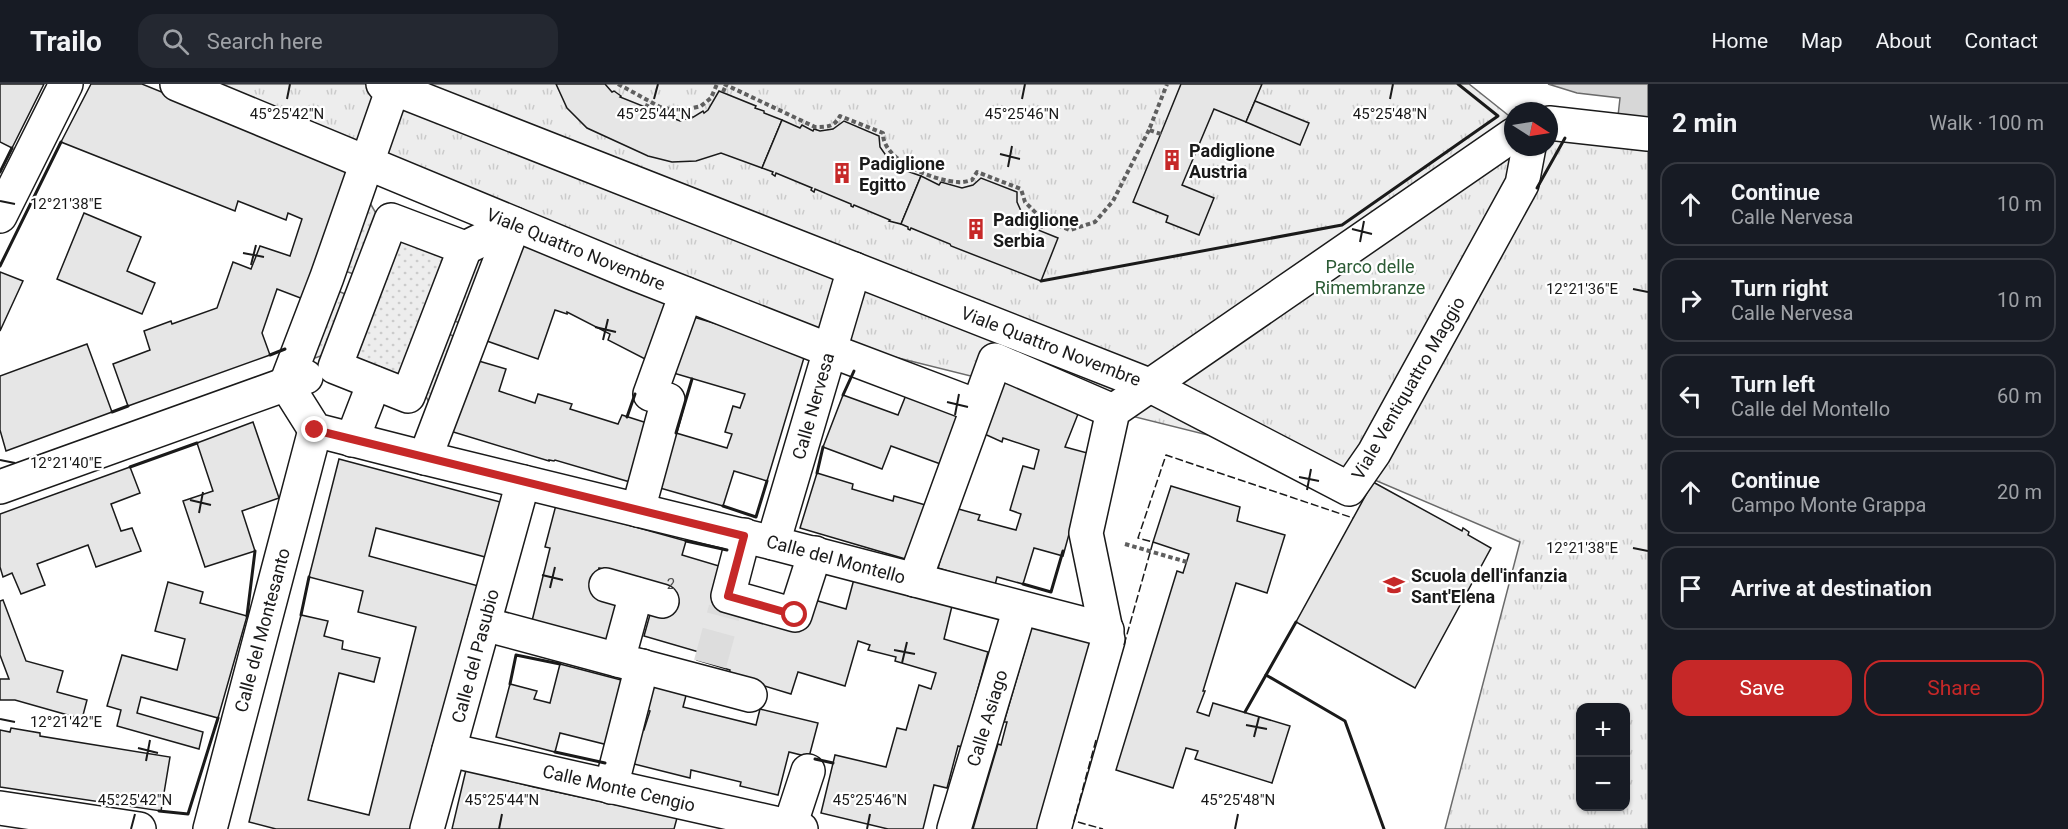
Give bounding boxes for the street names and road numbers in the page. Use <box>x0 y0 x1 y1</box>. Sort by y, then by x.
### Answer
street label: Viale Quattro Novembre <box>483 203 669 295</box>
street label: Viale Ventiquattro Maggio <box>1347 293 1469 483</box>
street label: Viale Quattro Novembre <box>958 302 1144 390</box>
street label: Calle Nervesa <box>788 350 838 462</box>
street label: Calle del Montello <box>764 530 908 588</box>
street label: Calle del Montesanto <box>230 546 294 714</box>
street label: Calle del Pasubio <box>447 587 503 725</box>
street label: Calle Asiago <box>962 667 1012 769</box>
street label: Calle Monte Cengio <box>541 760 697 816</box>

